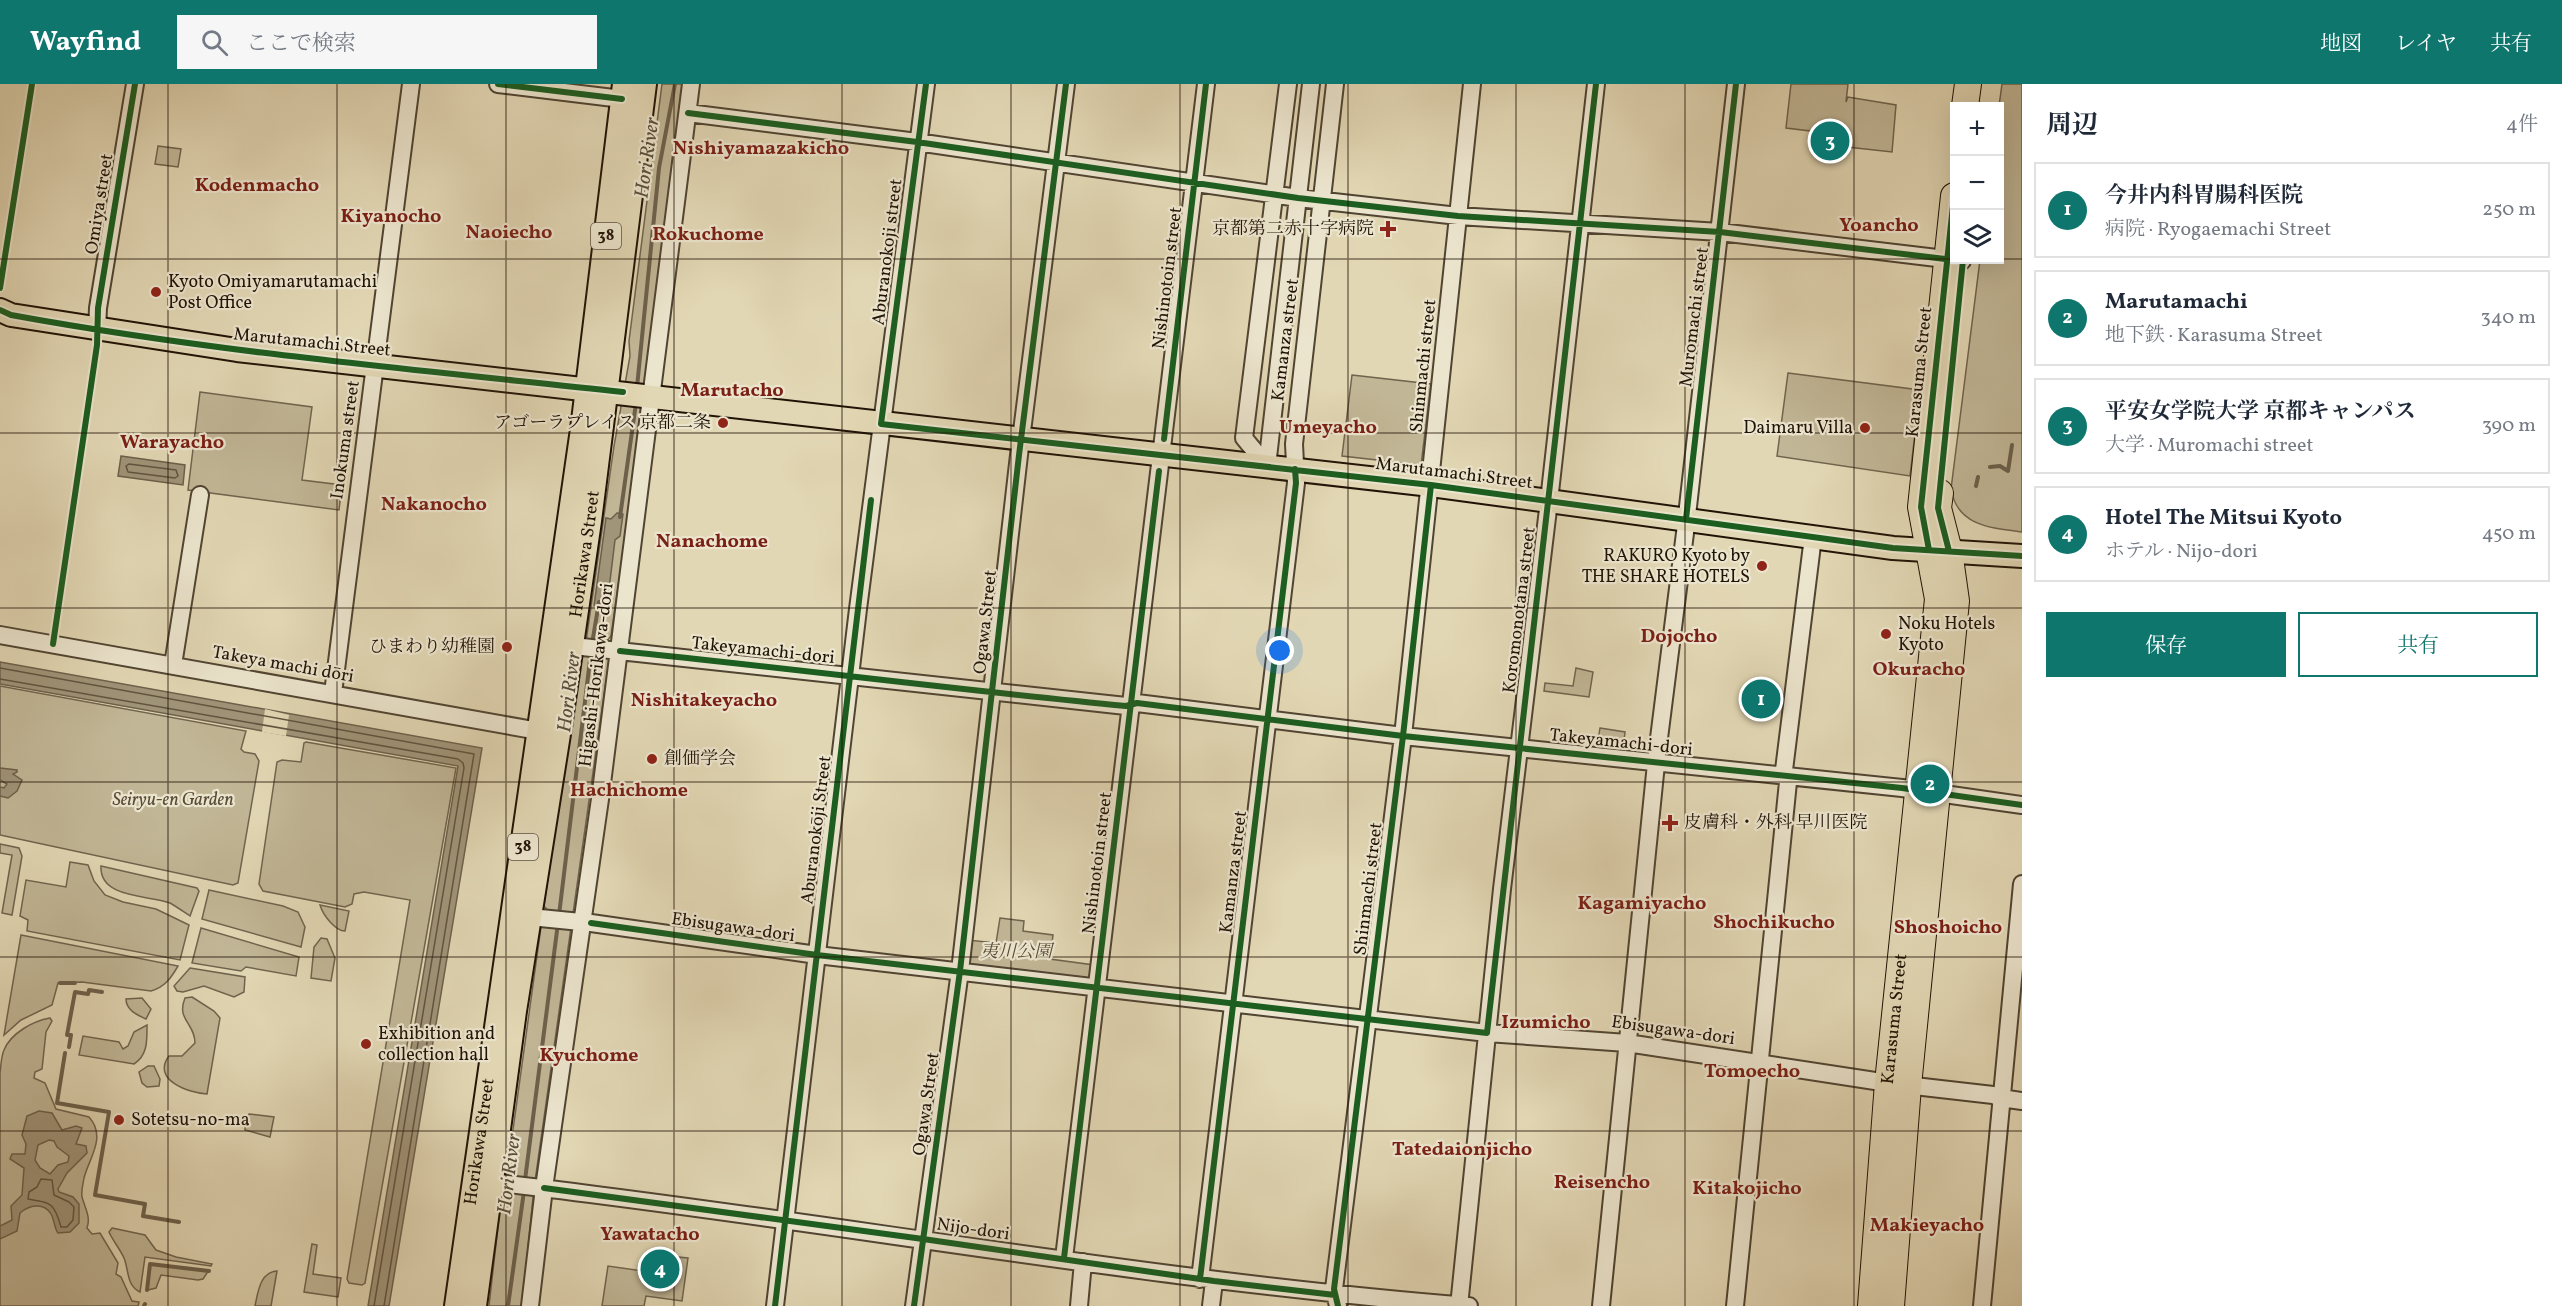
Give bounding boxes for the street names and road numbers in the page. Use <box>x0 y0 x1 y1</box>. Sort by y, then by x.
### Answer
street label: Omiya street <box>80 152 120 256</box>
street label: Aburanokoji street <box>867 177 909 327</box>
street label: Nishinotoin street <box>1147 205 1189 351</box>
road number: 38 <box>591 223 621 249</box>
street label: Muromachi street <box>1674 246 1716 388</box>
street label: Kamanza street <box>1266 277 1306 403</box>
street label: Shinmachi street <box>1405 298 1443 434</box>
street label: Karasuma Street <box>1901 305 1939 439</box>
street label: Marutamachi Street <box>232 322 392 364</box>
street label: Inokuma street <box>325 379 367 501</box>
street label: Marutamachi Street <box>1374 452 1534 496</box>
street label: Horikawa Street <box>564 489 606 619</box>
street label: Koromonotana street <box>1497 525 1543 695</box>
street label: Ogawa Street <box>968 569 1004 675</box>
street label: Higashi-Horikawa-dori <box>573 581 621 769</box>
street label: Takeyamachi-dori <box>690 631 836 671</box>
street label: Takeya machi dōri <box>210 640 356 690</box>
street label: Takeyamachi-dori <box>1548 723 1694 763</box>
street label: Aburanokōji Street <box>795 754 839 906</box>
street label: Nishinotoin street <box>1077 790 1119 936</box>
street label: Kamanza street <box>1214 809 1254 935</box>
street label: Shinmachi street <box>1348 821 1390 957</box>
road number: 38 <box>508 834 538 860</box>
street label: Ebisugawa-dori <box>670 907 796 949</box>
street label: Karasuma Street <box>1875 952 1914 1086</box>
street label: Ebisugawa-dori <box>1610 1010 1736 1052</box>
street label: Ogawa Street <box>907 1051 947 1157</box>
street label: Horikawa Street <box>458 1077 501 1207</box>
street label: Nijo-dori <box>935 1213 1011 1247</box>

